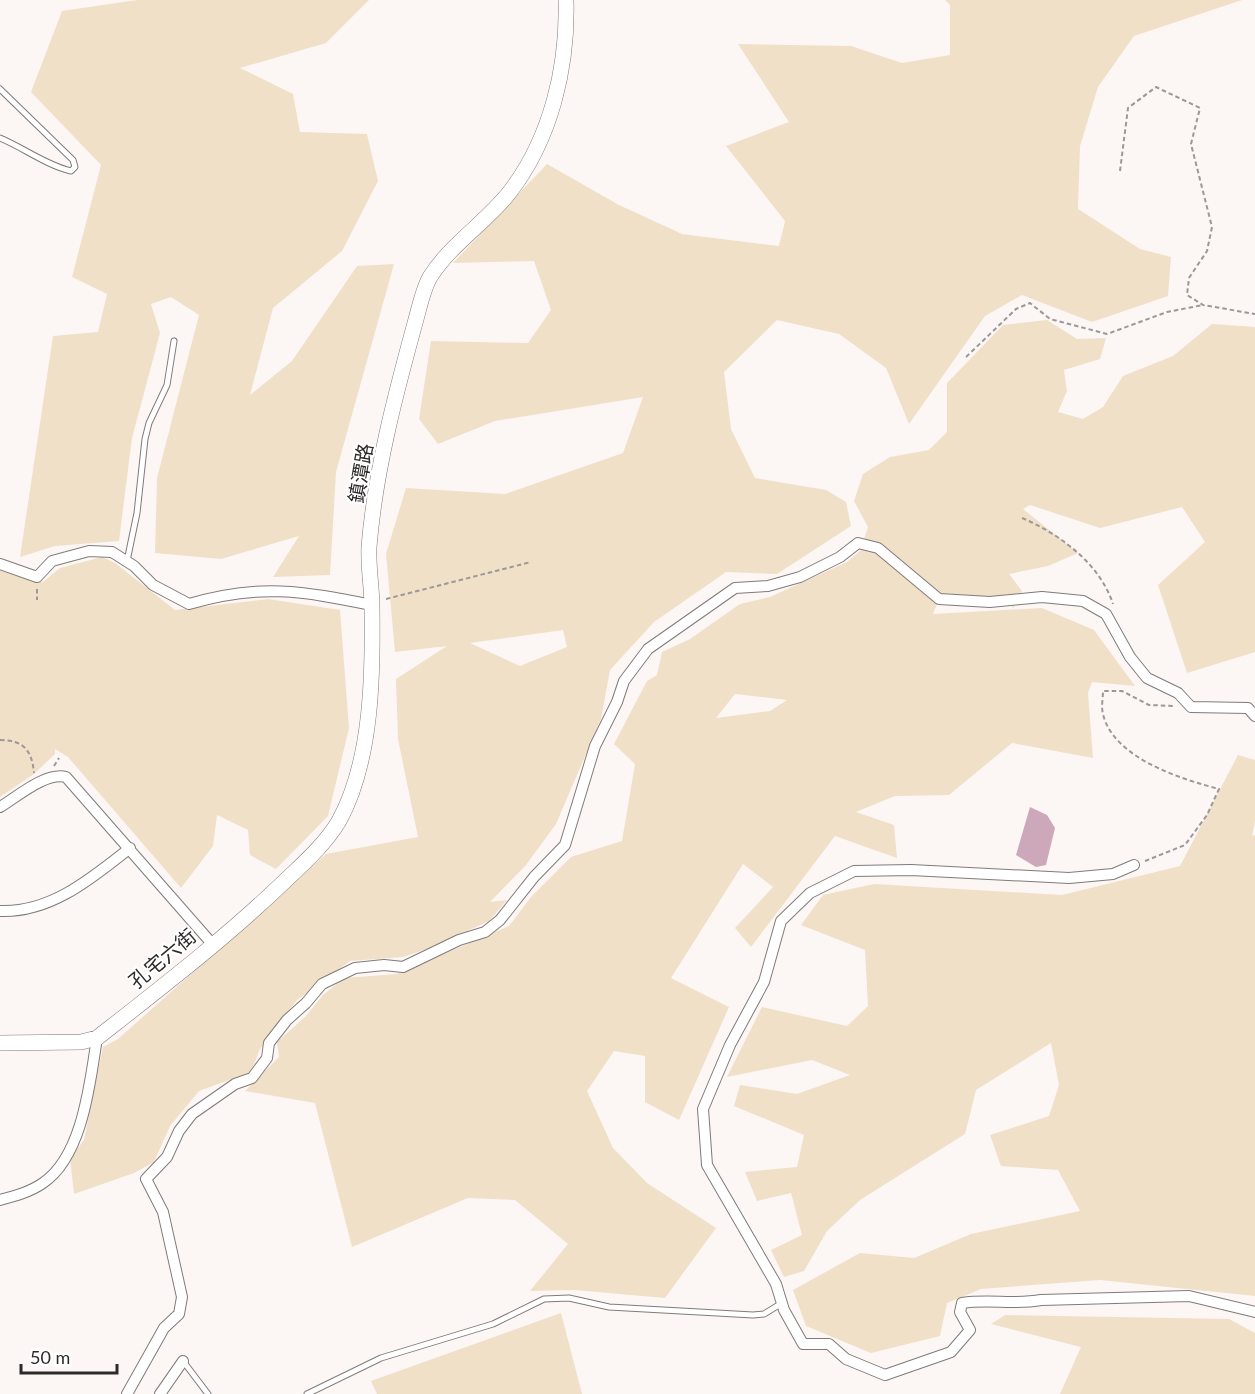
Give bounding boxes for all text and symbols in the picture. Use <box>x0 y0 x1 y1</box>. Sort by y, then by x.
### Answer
street label: 鎮潭路 <box>343 441 377 505</box>
street label: 孔宅六街 <box>124 923 200 993</box>
scale bar <box>21 1337 117 1375</box>
text: 50 m <box>30 1346 70 1368</box>

